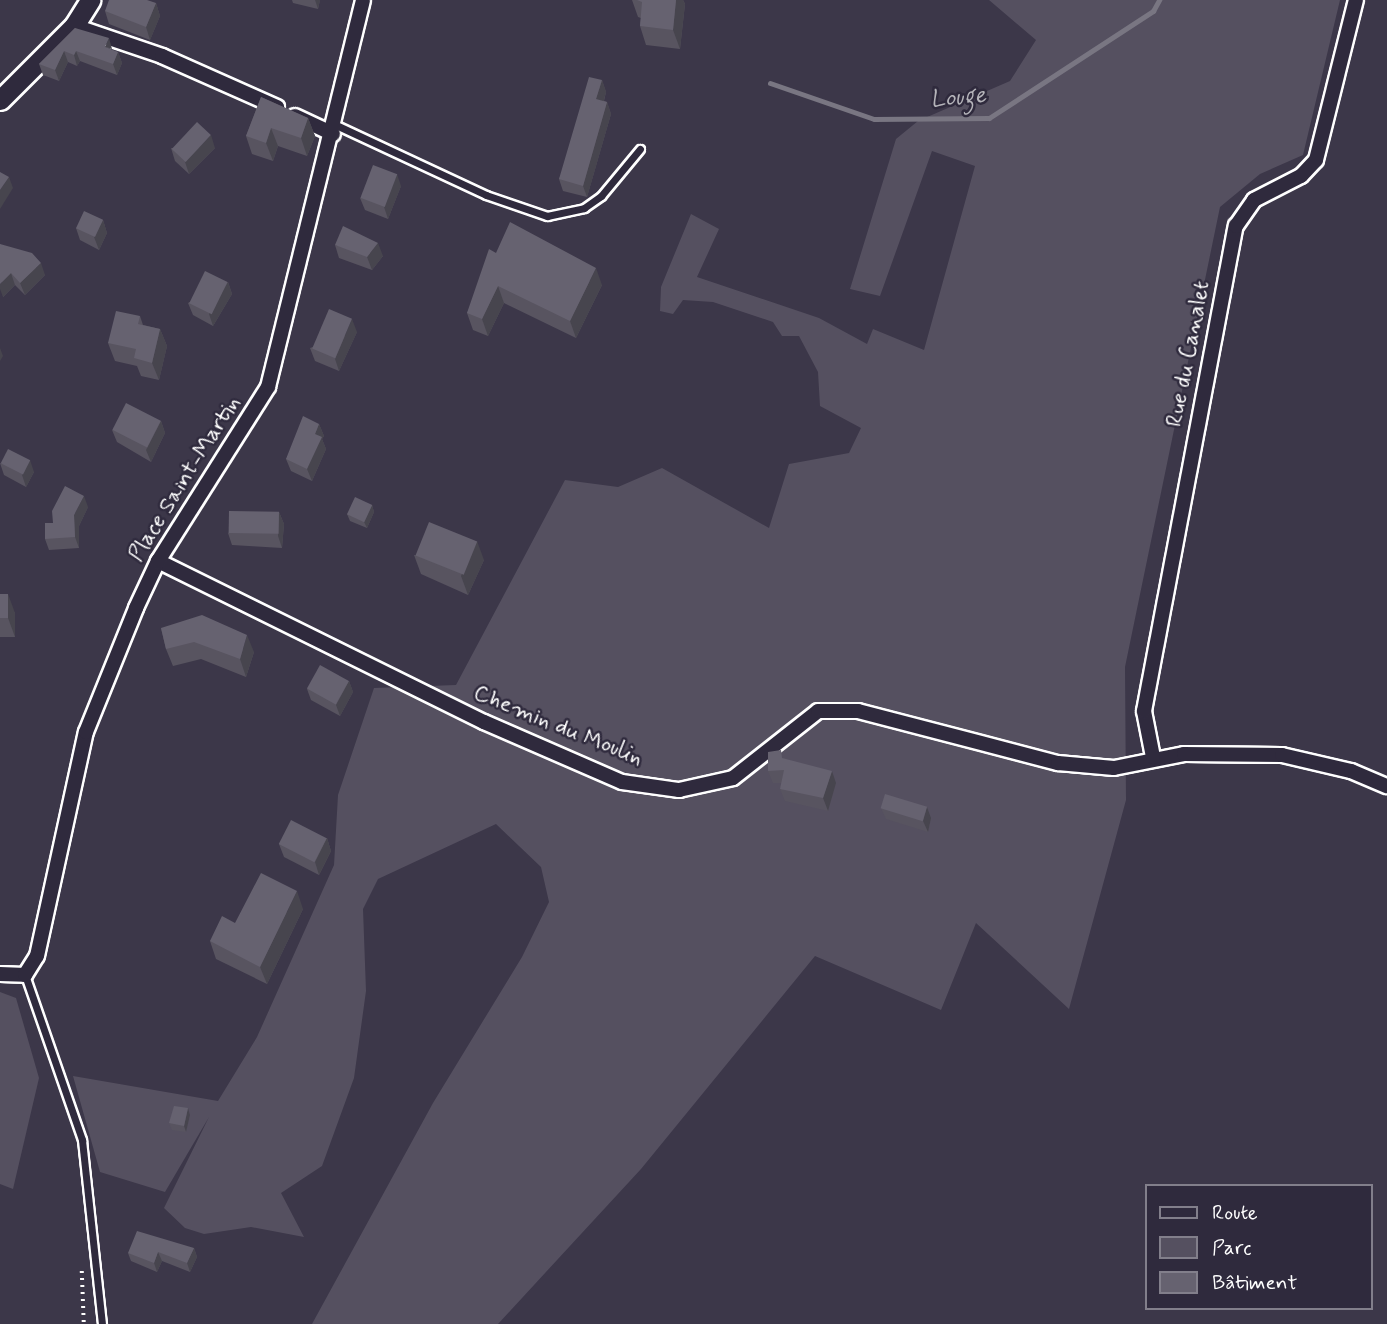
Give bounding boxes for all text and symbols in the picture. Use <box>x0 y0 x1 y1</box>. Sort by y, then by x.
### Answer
water label: Louge <box>929 81 987 115</box>
street label: Rue du Canalet <box>1161 279 1217 429</box>
street label: Place Saint-Martin <box>123 392 247 566</box>
street label: Chemin du Moulin <box>470 680 646 772</box>
legend <box>1146 1184 1373 1310</box>
text: Route <box>1212 1199 1258 1227</box>
text: Parc <box>1212 1234 1252 1262</box>
text: Bâtiment <box>1212 1269 1297 1297</box>

